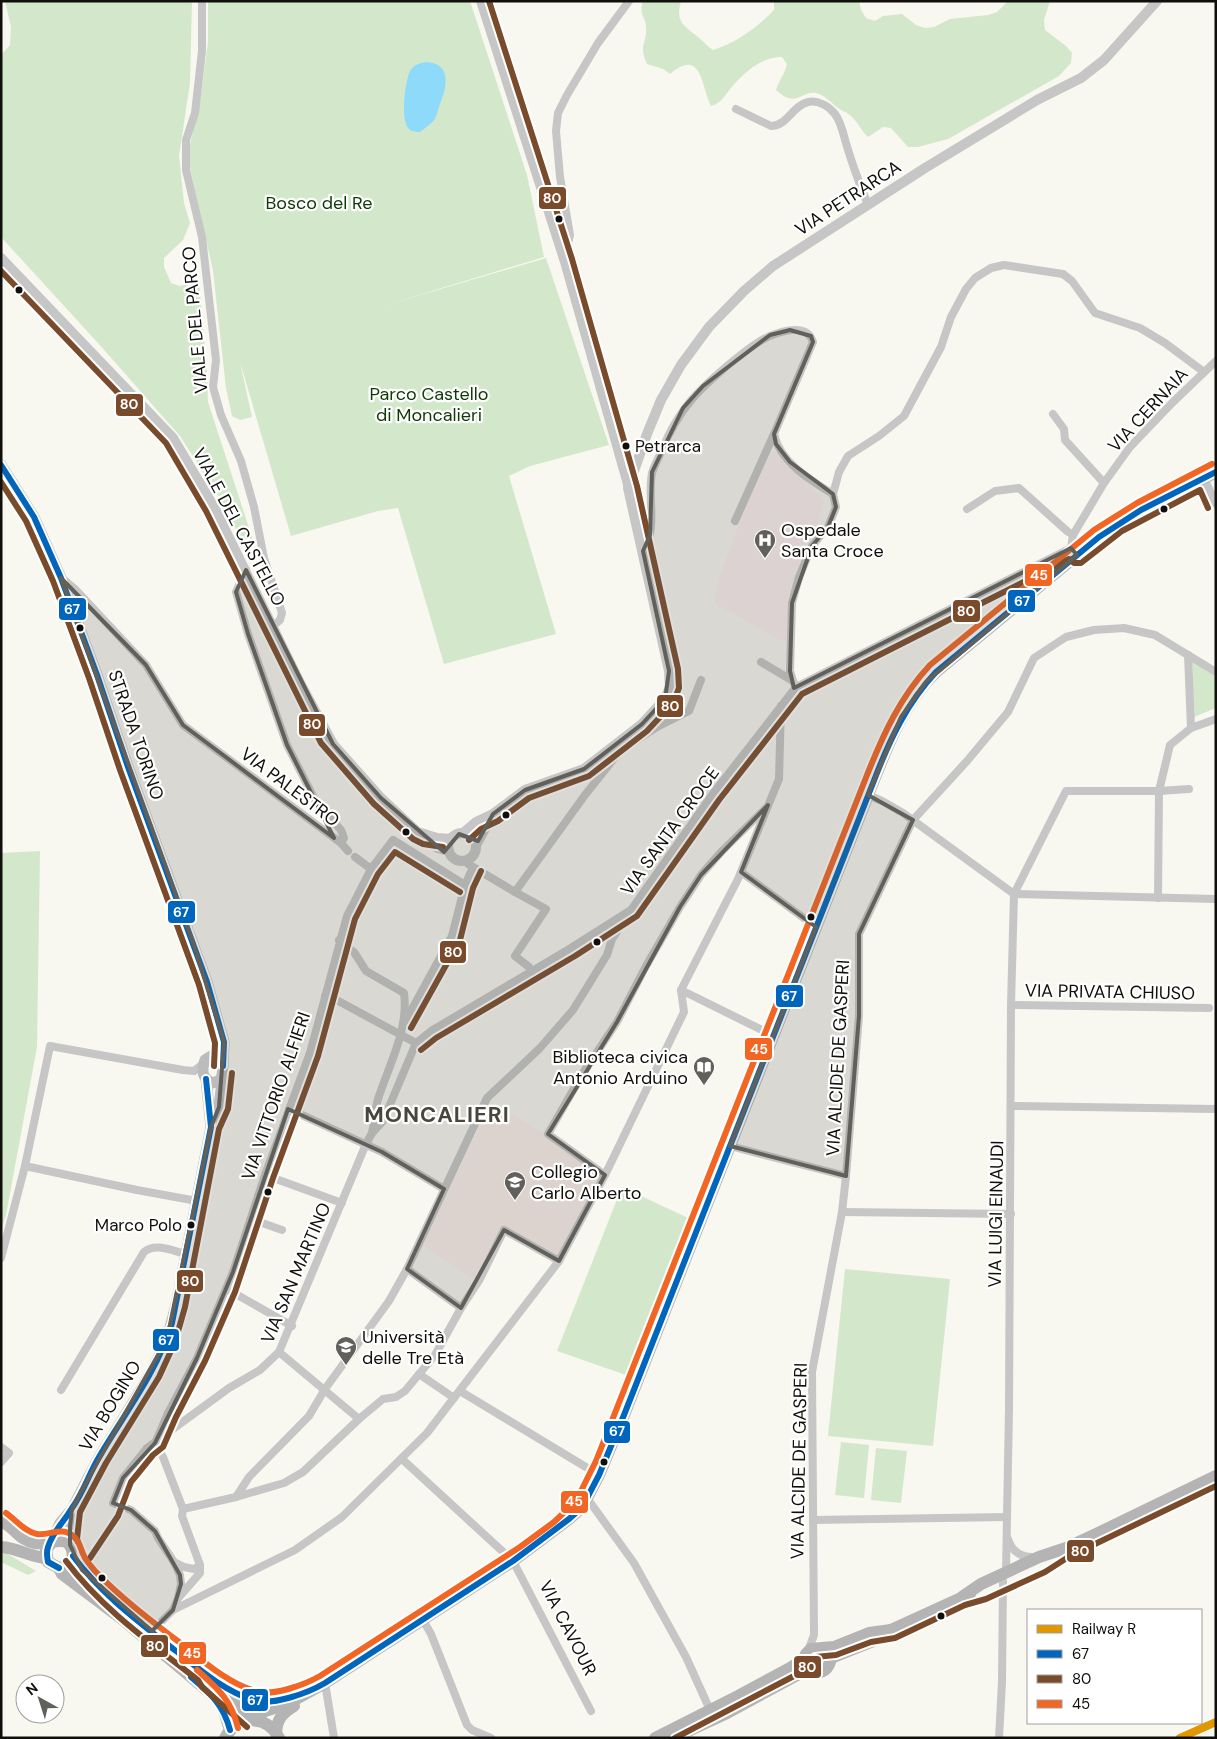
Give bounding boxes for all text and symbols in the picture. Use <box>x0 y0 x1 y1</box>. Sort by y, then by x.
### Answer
street label: VIA PETRARCA <box>790 155 906 241</box>
line badge: 80 <box>538 186 567 210</box>
text: 80 <box>543 189 562 207</box>
park label: Bosco del Re <box>265 191 373 215</box>
unlabelled marker <box>554 214 564 224</box>
street label: VIALE DEL PARCO <box>177 245 213 395</box>
unlabelled marker <box>14 285 24 295</box>
street label: VIA CERNAIA <box>1103 363 1193 457</box>
park label: Parco Castello di Moncalieri <box>370 382 488 427</box>
line badge: 80 <box>115 393 144 417</box>
text: 80 <box>120 395 139 413</box>
place label: Petrarca <box>635 435 701 457</box>
marker: Petrarca <box>621 441 631 451</box>
street label: VIALE DEL CASTELLO <box>187 444 291 610</box>
unlabelled marker <box>1159 504 1169 514</box>
place label: Ospedale Santa Croce <box>781 518 884 563</box>
hospital icon: Ospedale Santa Croce <box>753 528 777 559</box>
line badge: 45 <box>1024 563 1053 587</box>
text: 45 <box>1030 566 1048 584</box>
line badge: 67 <box>1007 589 1036 613</box>
text: 67 <box>1014 592 1031 610</box>
line badge: 67 <box>58 597 87 621</box>
line badge: 80 <box>952 599 981 623</box>
text: 67 <box>64 600 81 618</box>
text: 80 <box>957 602 976 620</box>
unlabelled marker <box>75 623 85 633</box>
street label: STRADA TORINO <box>103 667 169 803</box>
line badge: 80 <box>656 694 684 718</box>
text: 80 <box>661 697 680 715</box>
line badge: 80 <box>298 713 326 737</box>
text: 80 <box>303 715 322 733</box>
street label: VIA PALESTRO <box>236 742 345 832</box>
street label: VIA SANTA CROCE <box>615 762 725 900</box>
unlabelled marker <box>501 810 511 820</box>
unlabelled marker <box>401 827 411 837</box>
line badge: 67 <box>167 900 196 924</box>
text: 67 <box>173 903 190 921</box>
unlabelled marker <box>806 912 816 922</box>
unlabelled marker <box>592 937 602 947</box>
line badge: 80 <box>439 940 467 964</box>
text: 80 <box>444 943 463 961</box>
street label: VIA ALCIDE DE GASPERI <box>821 959 855 1157</box>
street label: VIA PRIVATA CHIUSO <box>1025 979 1195 1005</box>
line badge: 67 <box>775 984 804 1008</box>
text: 67 <box>781 987 798 1005</box>
street label: VIA VITTORIO ALFIERI <box>236 1009 316 1183</box>
line badge: 45 <box>744 1037 773 1061</box>
text: 45 <box>750 1040 768 1058</box>
place label: Biblioteca civica Antonio Arduino <box>552 1045 688 1090</box>
library icon: Biblioteca civica Antonio Arduino <box>692 1055 716 1086</box>
district label: MONCALIERI <box>364 1100 510 1129</box>
street label: VIA LUIGI EINAUDI <box>983 1140 1009 1288</box>
place label: Collegio Carlo Alberto <box>531 1160 641 1205</box>
school or university icon: Collegio Carlo Alberto <box>503 1170 527 1201</box>
unlabelled marker <box>263 1187 273 1197</box>
street label: VIA SAN MARTINO <box>255 1199 337 1347</box>
place label: Marco Polo <box>95 1214 182 1236</box>
marker: Marco Polo <box>186 1220 196 1230</box>
line badge: 80 <box>176 1269 204 1293</box>
text: 80 <box>181 1272 200 1290</box>
place label: Università delle Tre Età <box>362 1325 464 1370</box>
line badge: 67 <box>152 1328 180 1352</box>
text: 67 <box>158 1331 175 1349</box>
school or university icon: Università delle Tre Età <box>334 1335 358 1366</box>
street label: VIA BOGINO <box>73 1356 147 1456</box>
street label: VIA ALCIDE DE GASPERI <box>785 1362 813 1560</box>
line badge: 67 <box>603 1420 631 1444</box>
text: 67 <box>609 1422 626 1440</box>
unlabelled marker <box>599 1457 609 1467</box>
line badge: 45 <box>560 1490 589 1514</box>
text: 45 <box>565 1492 583 1510</box>
line badge: 80 <box>1066 1539 1095 1563</box>
text: 80 <box>1071 1542 1090 1560</box>
unlabelled marker <box>97 1573 107 1583</box>
street label: VIA CAVOUR <box>534 1576 602 1680</box>
legend <box>1027 1609 1202 1724</box>
unlabelled marker <box>936 1611 946 1621</box>
text: Railway R <box>1072 1619 1136 1639</box>
line badge: 80 <box>140 1634 169 1658</box>
text: 80 <box>146 1637 165 1655</box>
line badge: 45 <box>178 1641 207 1665</box>
text: 45 <box>183 1644 201 1662</box>
text: 67 <box>1072 1644 1089 1664</box>
line badge: 80 <box>793 1655 822 1679</box>
text: 80 <box>798 1658 817 1676</box>
text: 80 <box>1072 1669 1091 1689</box>
north arrow <box>15 1674 65 1724</box>
text: N <box>22 1679 41 1699</box>
line badge: 67 <box>241 1688 269 1712</box>
text: 67 <box>247 1691 264 1709</box>
text: 45 <box>1072 1694 1090 1714</box>

